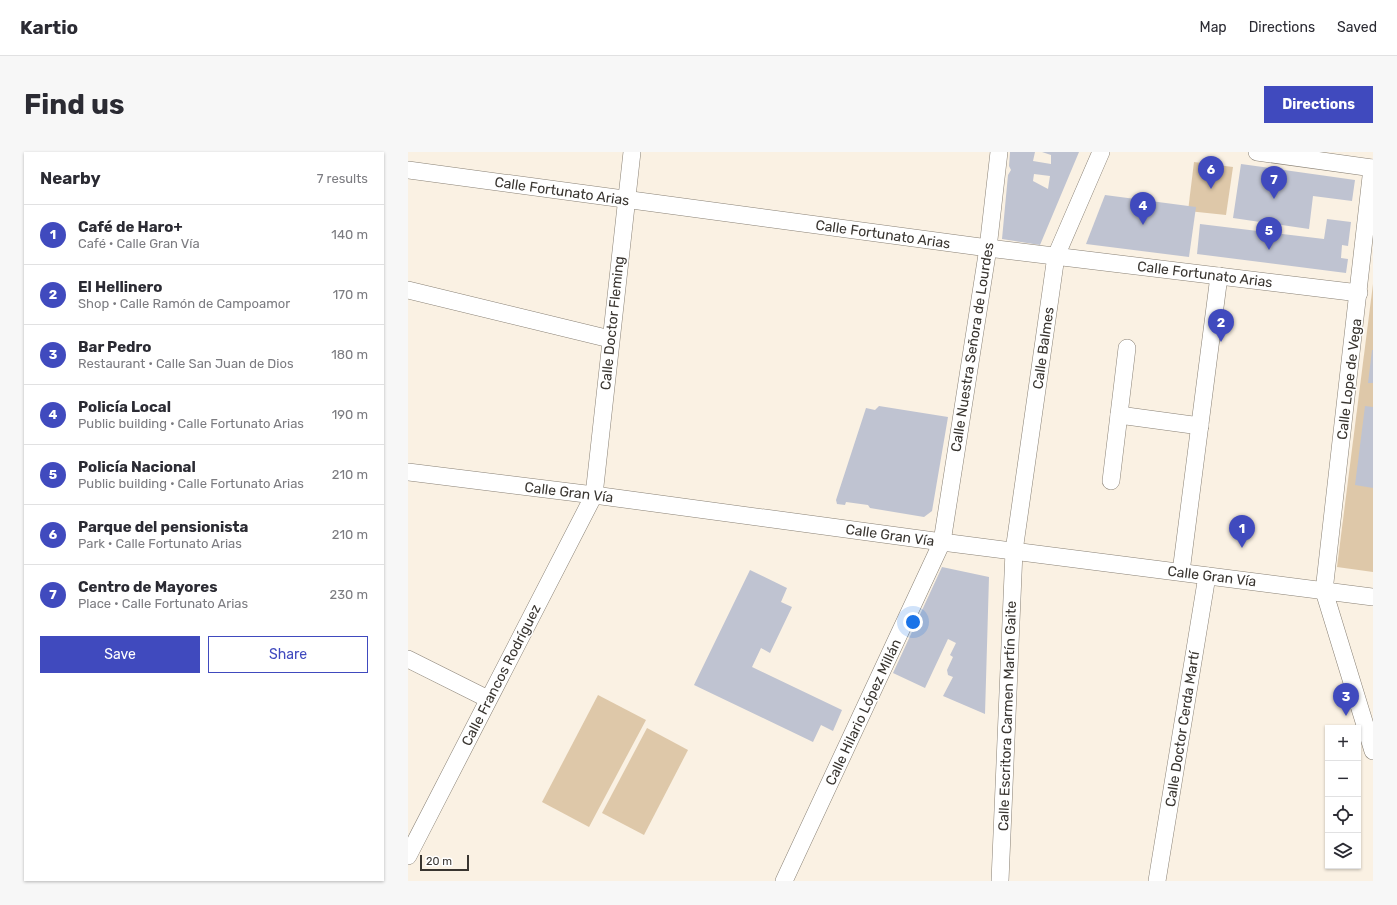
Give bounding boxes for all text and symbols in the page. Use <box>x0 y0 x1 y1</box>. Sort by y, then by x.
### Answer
text: Kartio <box>20 16 78 39</box>
text: Map <box>1200 19 1227 36</box>
text: Directions <box>1249 19 1315 36</box>
text: Saved <box>1337 19 1377 36</box>
button: Directions <box>1264 86 1373 123</box>
text: Find us <box>24 88 124 121</box>
pin: 6 <box>1198 156 1224 189</box>
pin: 7 <box>1261 166 1287 199</box>
text: Nearby <box>40 168 101 188</box>
text: 7 results <box>317 171 368 186</box>
street label: Calle Fortunato Arias <box>493 174 630 209</box>
pin: 4 <box>1130 192 1156 225</box>
street label: Calle Fortunato Arias <box>814 217 951 252</box>
pin: 5 <box>1256 217 1282 250</box>
text: Café de Haro+ <box>78 218 183 236</box>
text: 1 <box>50 227 56 242</box>
text: 140 m <box>331 227 368 242</box>
text: Café · Calle Gran Vía <box>78 236 200 251</box>
street label: Calle Nuestra Señora de Lourdes <box>948 241 997 453</box>
street label: Calle Doctor Fleming <box>597 255 628 391</box>
street label: Calle Fortunato Arias <box>1136 258 1274 291</box>
text: El Hellinero <box>78 278 163 296</box>
text: 2 <box>49 287 57 302</box>
text: 170 m <box>333 287 368 302</box>
text: Shop · Calle Ramón de Campoamor <box>78 296 290 311</box>
street label: Calle Balmes <box>1029 306 1058 390</box>
pin: 2 <box>1208 309 1234 342</box>
street label: Calle Lope de Vega <box>1334 317 1365 441</box>
text: Bar Pedro <box>78 338 151 356</box>
text: 3 <box>49 347 57 362</box>
text: 180 m <box>331 347 368 362</box>
text: Restaurant · Calle San Juan de Dios <box>78 356 294 371</box>
text: Policía Local <box>78 398 171 416</box>
text: 4 <box>49 407 57 422</box>
text: 190 m <box>332 407 368 422</box>
text: Public building · Calle Fortunato Arias <box>78 416 304 431</box>
text: Policía Nacional <box>78 458 196 476</box>
text: 5 <box>49 467 57 482</box>
text: 210 m <box>332 467 368 482</box>
text: Public building · Calle Fortunato Arias <box>78 476 304 491</box>
street label: Calle Gran Vía <box>524 479 614 506</box>
pin: 1 <box>1229 515 1255 548</box>
text: Parque del pensionista <box>78 518 248 536</box>
street label: Calle Gran Vía <box>844 521 935 550</box>
text: 6 <box>49 527 57 542</box>
text: 210 m <box>332 527 368 542</box>
text: Park · Calle Fortunato Arias <box>78 536 242 551</box>
street label: Calle Gran Vía <box>1167 563 1257 590</box>
text: Centro de Mayores <box>78 578 217 596</box>
text: 7 <box>49 587 57 602</box>
text: 230 m <box>330 587 368 602</box>
text: Place · Calle Fortunato Arias <box>78 596 248 611</box>
street label: Calle Escritora Carmen Martín Gaite <box>995 600 1020 832</box>
street label: Calle Francos Rodríguez <box>458 602 545 749</box>
your location <box>903 612 923 632</box>
button: Save <box>40 636 200 673</box>
button: Share <box>208 636 368 673</box>
street label: Calle Hilario López Millán <box>822 636 905 788</box>
street label: Calle Doctor Cerda Martí <box>1162 649 1203 808</box>
pin: 3 <box>1333 683 1359 716</box>
map controls <box>1325 725 1361 869</box>
button: + <box>1325 725 1361 761</box>
button: − <box>1325 761 1361 797</box>
button: locate <box>1325 797 1361 833</box>
button: layers <box>1325 833 1361 869</box>
scale bar <box>420 853 469 872</box>
text: 20 m <box>426 855 452 868</box>

